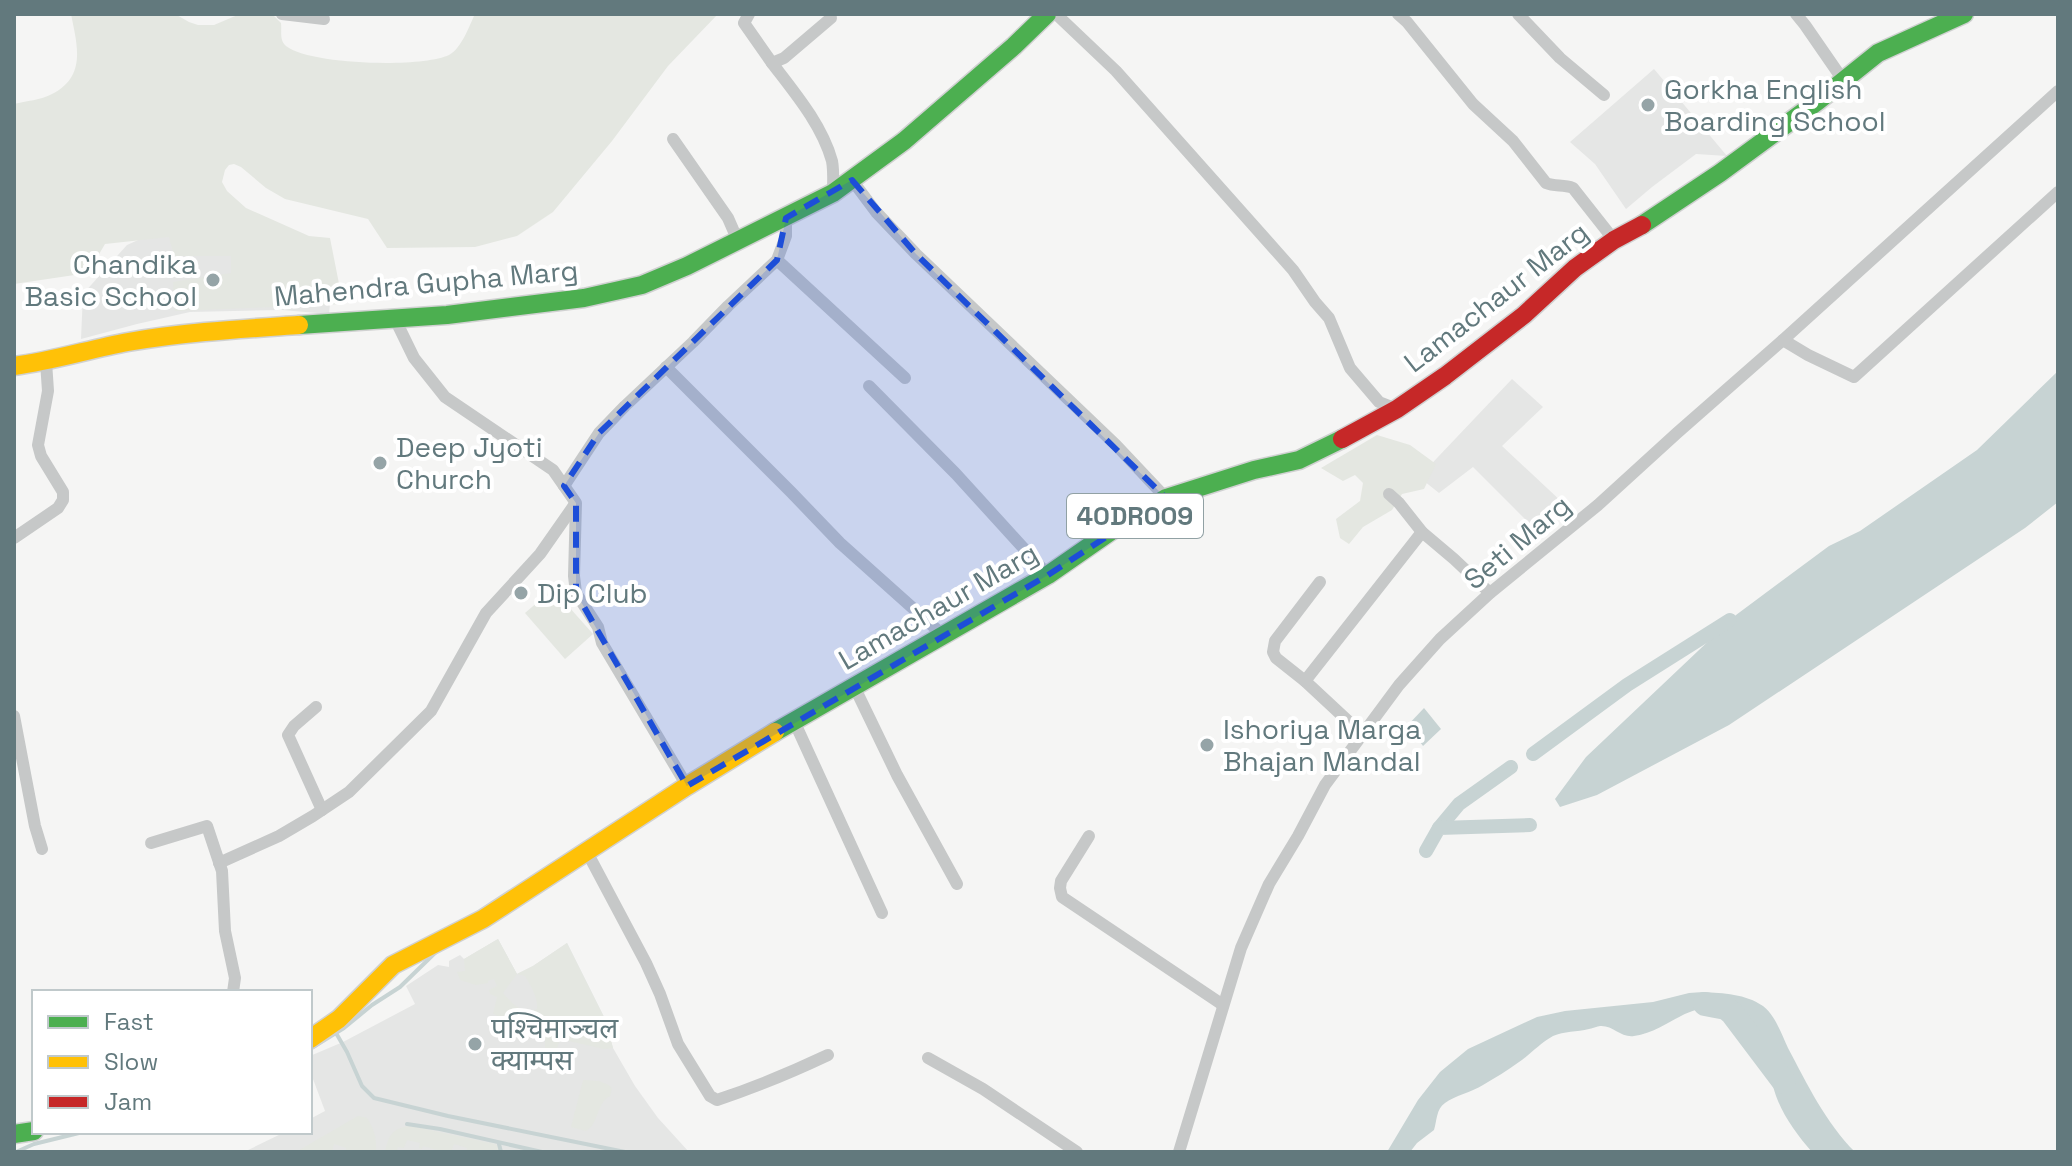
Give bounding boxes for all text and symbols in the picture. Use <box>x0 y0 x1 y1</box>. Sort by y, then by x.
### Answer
place label: Gorkha English Boarding School <box>1664 71 1886 139</box>
marker: Gorkha English Boarding School <box>1639 96 1657 114</box>
street label: Lamachaur Marg <box>1397 214 1595 380</box>
place label: Chandika Basic School <box>24 246 197 314</box>
street label: Mahendra Gupha Marg <box>272 252 580 314</box>
marker: Chandika Basic School <box>204 271 222 289</box>
place label: Deep Jyoti Church <box>396 429 543 497</box>
marker: Deep Jyoti Church <box>371 454 389 472</box>
street label: Seti Marg <box>1456 487 1578 597</box>
road number: 40DR009 <box>1067 494 1203 538</box>
street label: Lamachaur Marg <box>832 534 1044 678</box>
place label: Dip Club <box>537 575 648 611</box>
marker: Dip Club <box>512 584 530 602</box>
place label: Ishoriya Marga Bhajan Mandal <box>1223 711 1421 779</box>
marker: Ishoriya Marga Bhajan Mandal <box>1198 736 1216 754</box>
legend <box>32 990 312 1134</box>
text: Fast <box>104 1006 154 1037</box>
place label: पश्‍चिमाञ्‍चल क्याम्पस <box>491 1010 619 1078</box>
marker: पश्‍चिमाञ्‍चल क्याम्पस <box>466 1035 484 1053</box>
text: Slow <box>104 1046 158 1077</box>
text: Jam <box>104 1086 152 1117</box>

